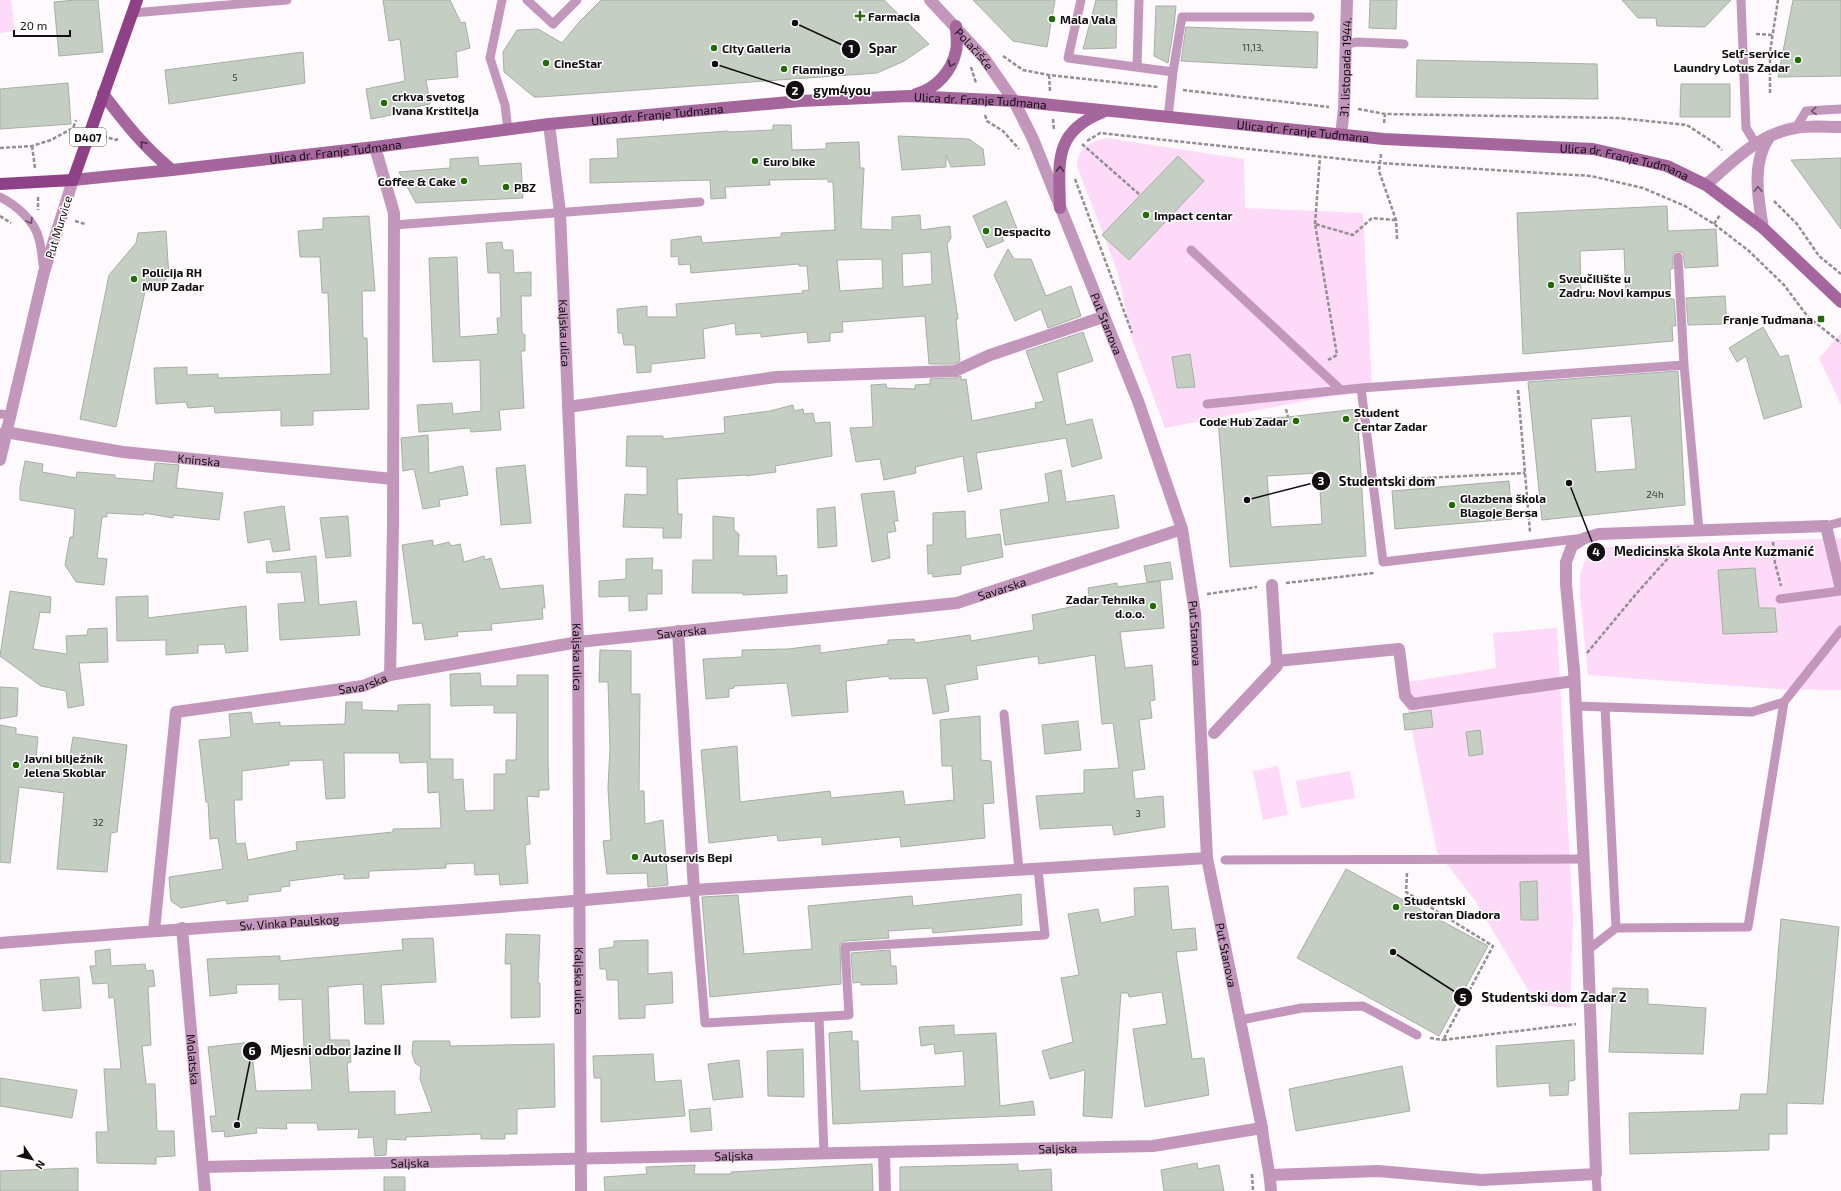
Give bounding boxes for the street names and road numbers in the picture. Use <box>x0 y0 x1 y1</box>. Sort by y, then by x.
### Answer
street label: 31. listopada 1944. <box>1336 17 1354 118</box>
street label: Polačišće <box>952 25 997 72</box>
street label: Ulica dr. Franje Tuđmana <box>914 89 1047 111</box>
street label: Ulica dr. Franje Tuđmana <box>590 101 724 127</box>
street label: Ulica dr. Franje Tuđmana <box>1236 117 1370 144</box>
road number: D407 <box>70 128 106 146</box>
street label: Ulica dr. Franje Tuđmana <box>269 137 402 166</box>
street label: Ulica dr. Franje Tuđmana <box>1559 140 1691 183</box>
street label: Put Murvice <box>42 194 74 260</box>
street label: Put Stanova <box>1088 290 1126 357</box>
street label: Kaljska ulica <box>556 299 573 367</box>
street label: Kninska <box>177 450 221 469</box>
street label: Savarska <box>976 574 1028 603</box>
street label: Put Stanova <box>1186 599 1205 666</box>
street label: Savarska <box>656 622 707 641</box>
street label: Kaljska ulica <box>570 623 585 691</box>
street label: Savarska <box>337 670 389 696</box>
street label: Sv. Vinka Paulskog <box>239 912 340 932</box>
street label: Put Stanova <box>1213 921 1240 989</box>
street label: Kaljska ulica <box>572 947 587 1015</box>
street label: Molatska <box>184 1034 203 1085</box>
street label: Saljska <box>1038 1141 1077 1156</box>
street label: Saljska <box>714 1148 753 1163</box>
street label: Saljska <box>390 1155 429 1170</box>

